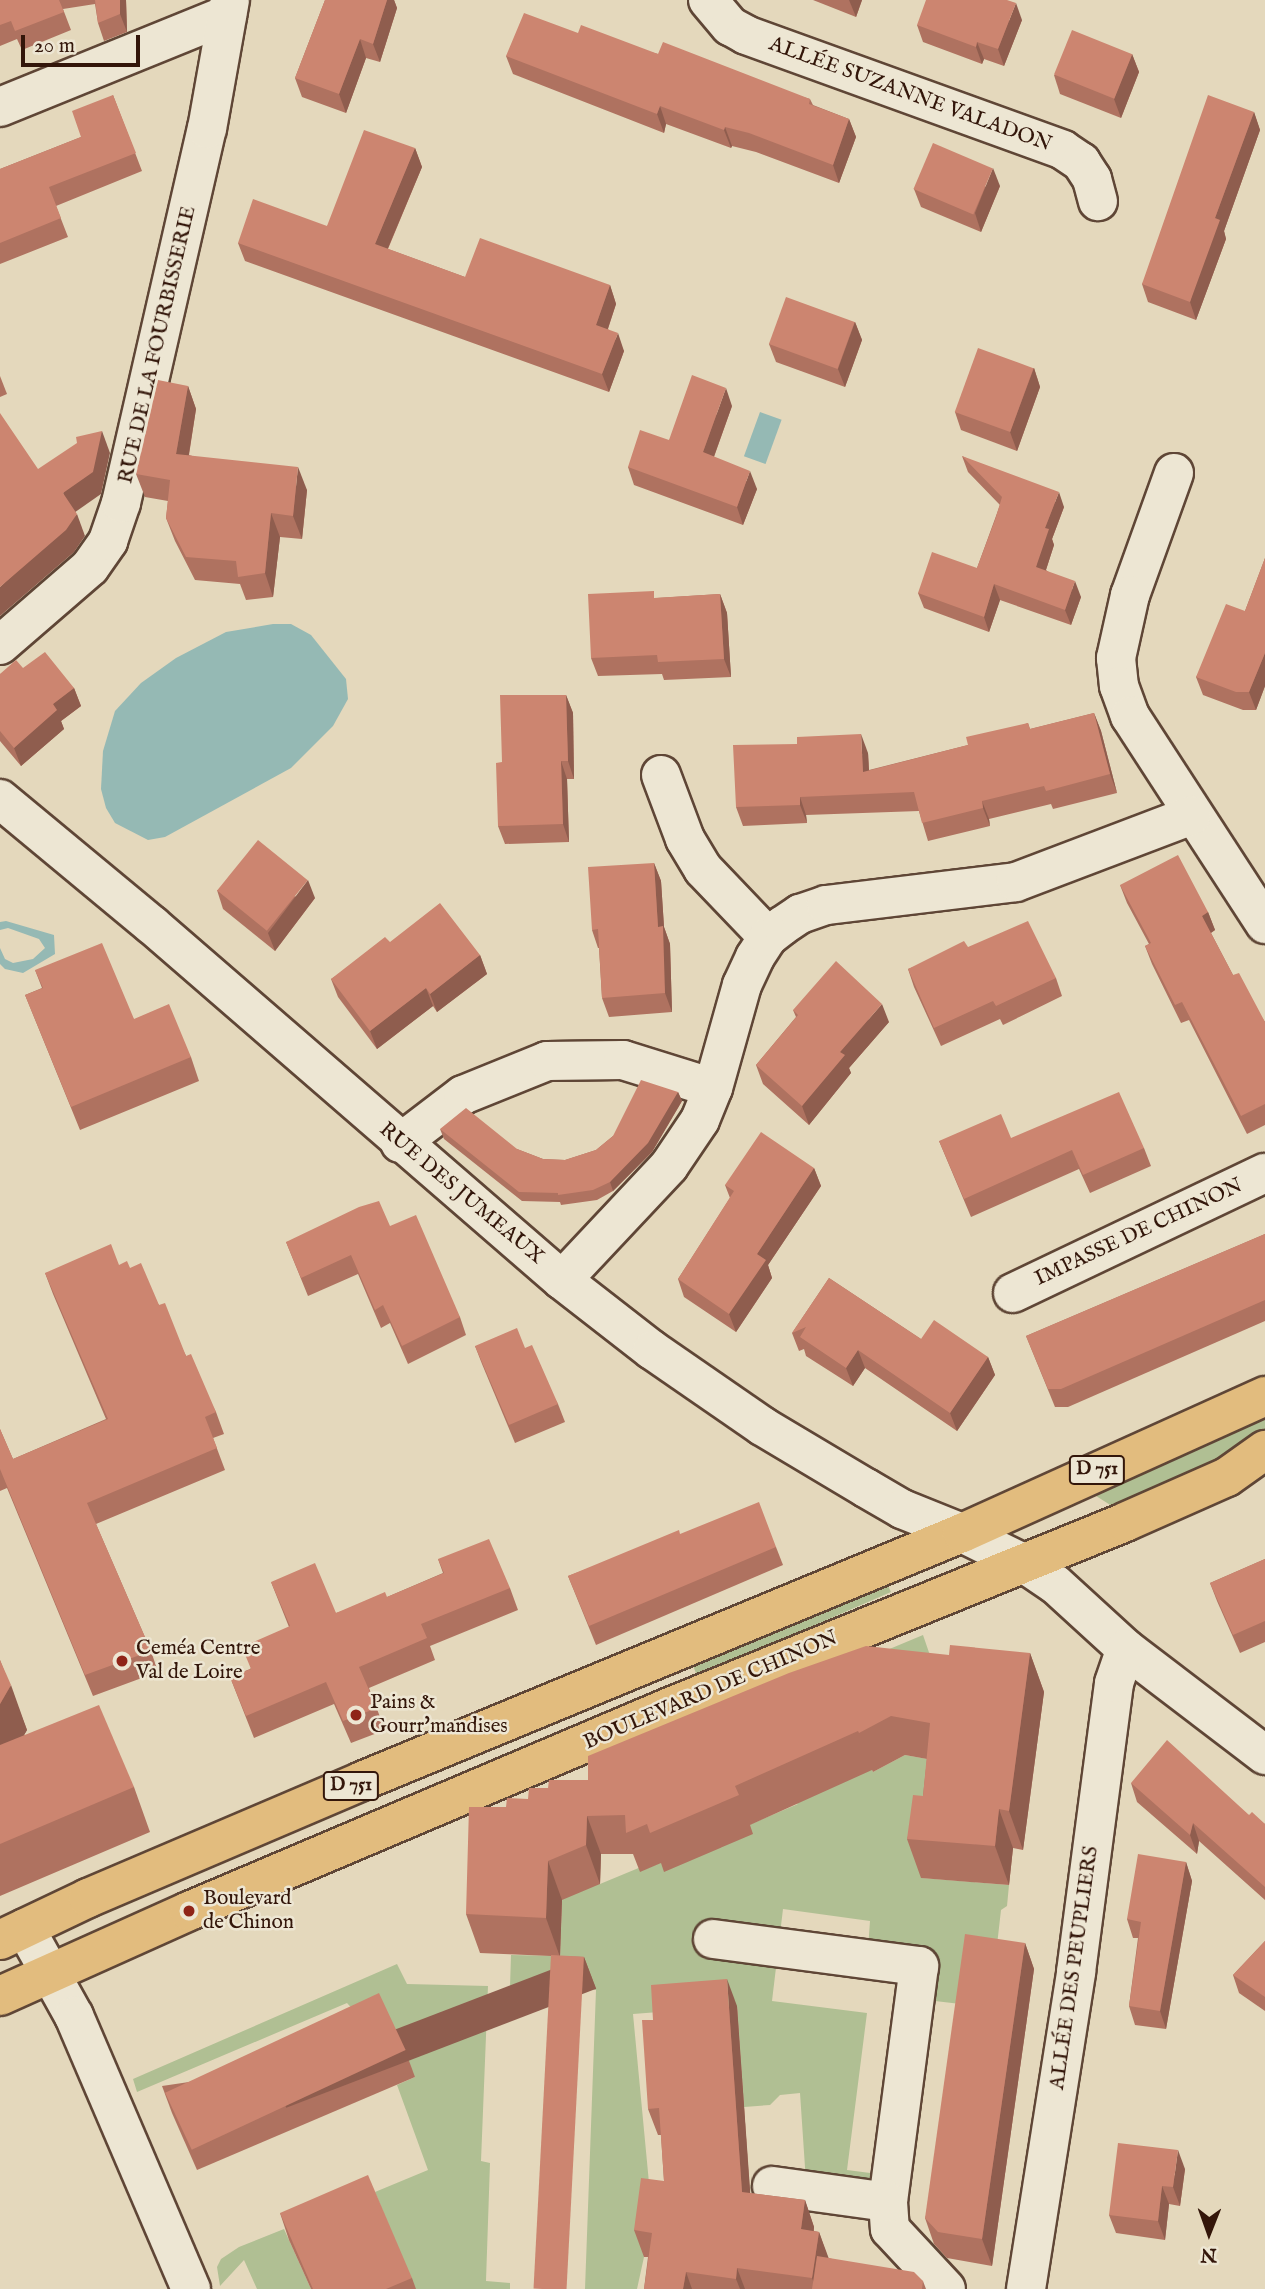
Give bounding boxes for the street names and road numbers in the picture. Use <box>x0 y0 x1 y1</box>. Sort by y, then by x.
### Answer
street label: ALLÉE SUZANNE VALADON <box>765 32 1055 158</box>
street label: RUE DE LA FOURBISSERIE <box>114 204 202 486</box>
street label: RUE DES JUMEAUX <box>373 1118 549 1270</box>
street label: IMPASSE DE CHINON <box>1031 1174 1247 1292</box>
road number: D 751 <box>1067 1454 1127 1486</box>
street label: BOULEVARD DE CHINON <box>580 1626 842 1756</box>
road number: D 751 <box>321 1770 381 1801</box>
street label: ALLÉE DES PEUPLIERS <box>1045 1845 1105 2091</box>

